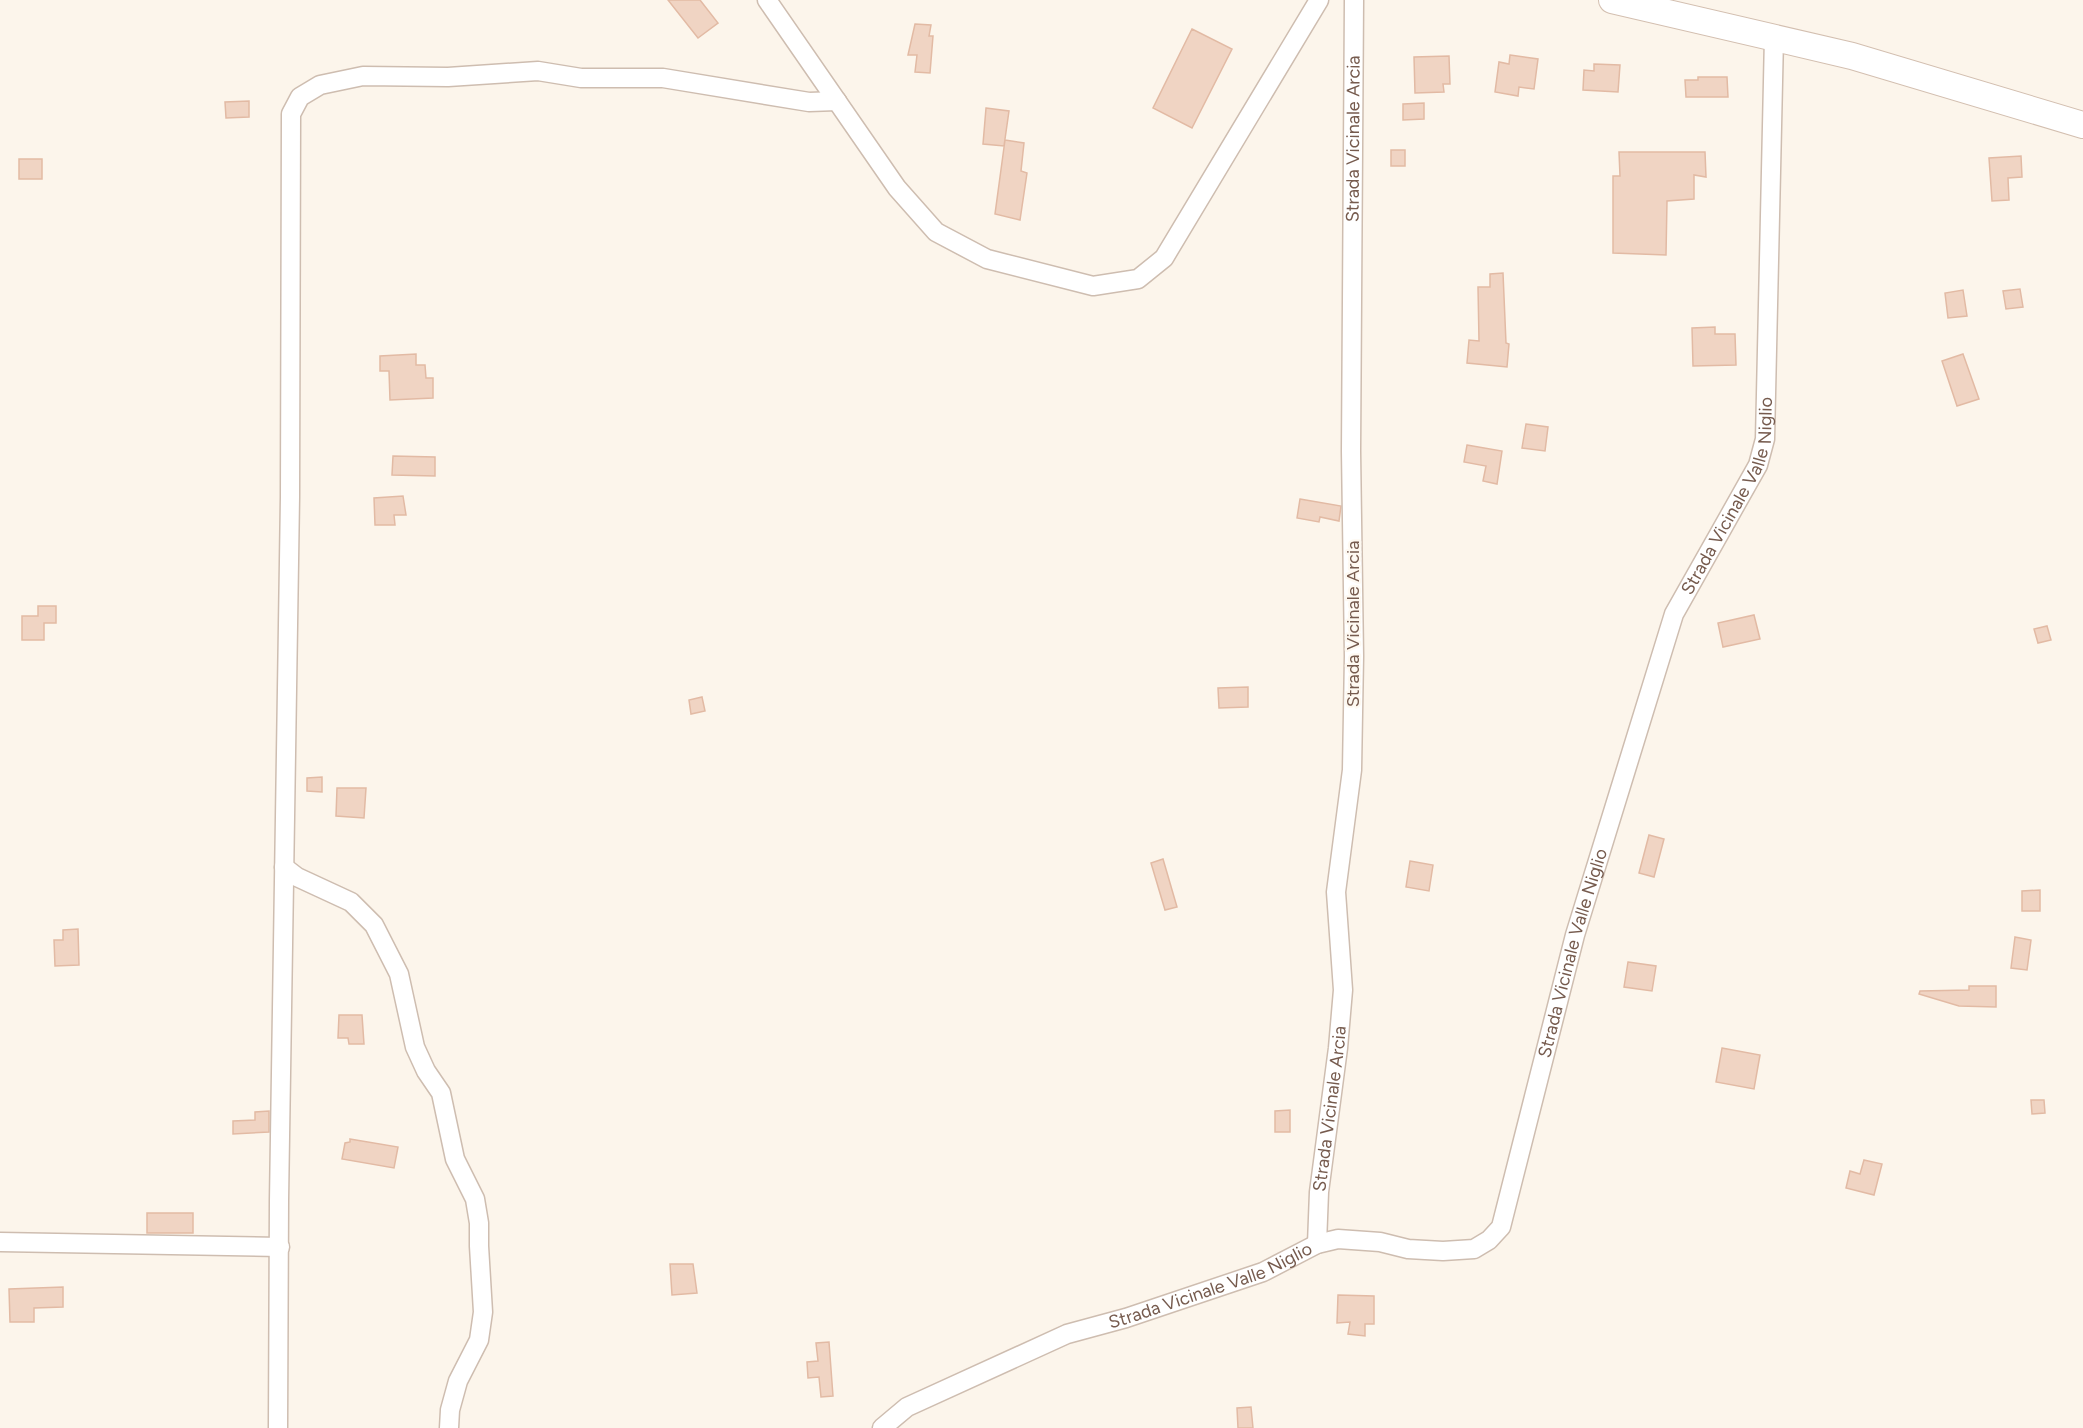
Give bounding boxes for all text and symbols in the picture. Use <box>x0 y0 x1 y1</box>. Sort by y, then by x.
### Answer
street label: Strada Vicinale Arcia <box>1342 55 1365 222</box>
street label: Strada Vicinale Valle Niglio <box>1676 397 1777 598</box>
street label: Strada Vicinale Arcia <box>1342 541 1364 707</box>
street label: Strada Vicinale Valle Niglio <box>1533 846 1612 1060</box>
street label: Strada Vicinale Arcia <box>1308 1025 1351 1193</box>
street label: Strada Vicinale Valle Niglio <box>1106 1237 1316 1333</box>

